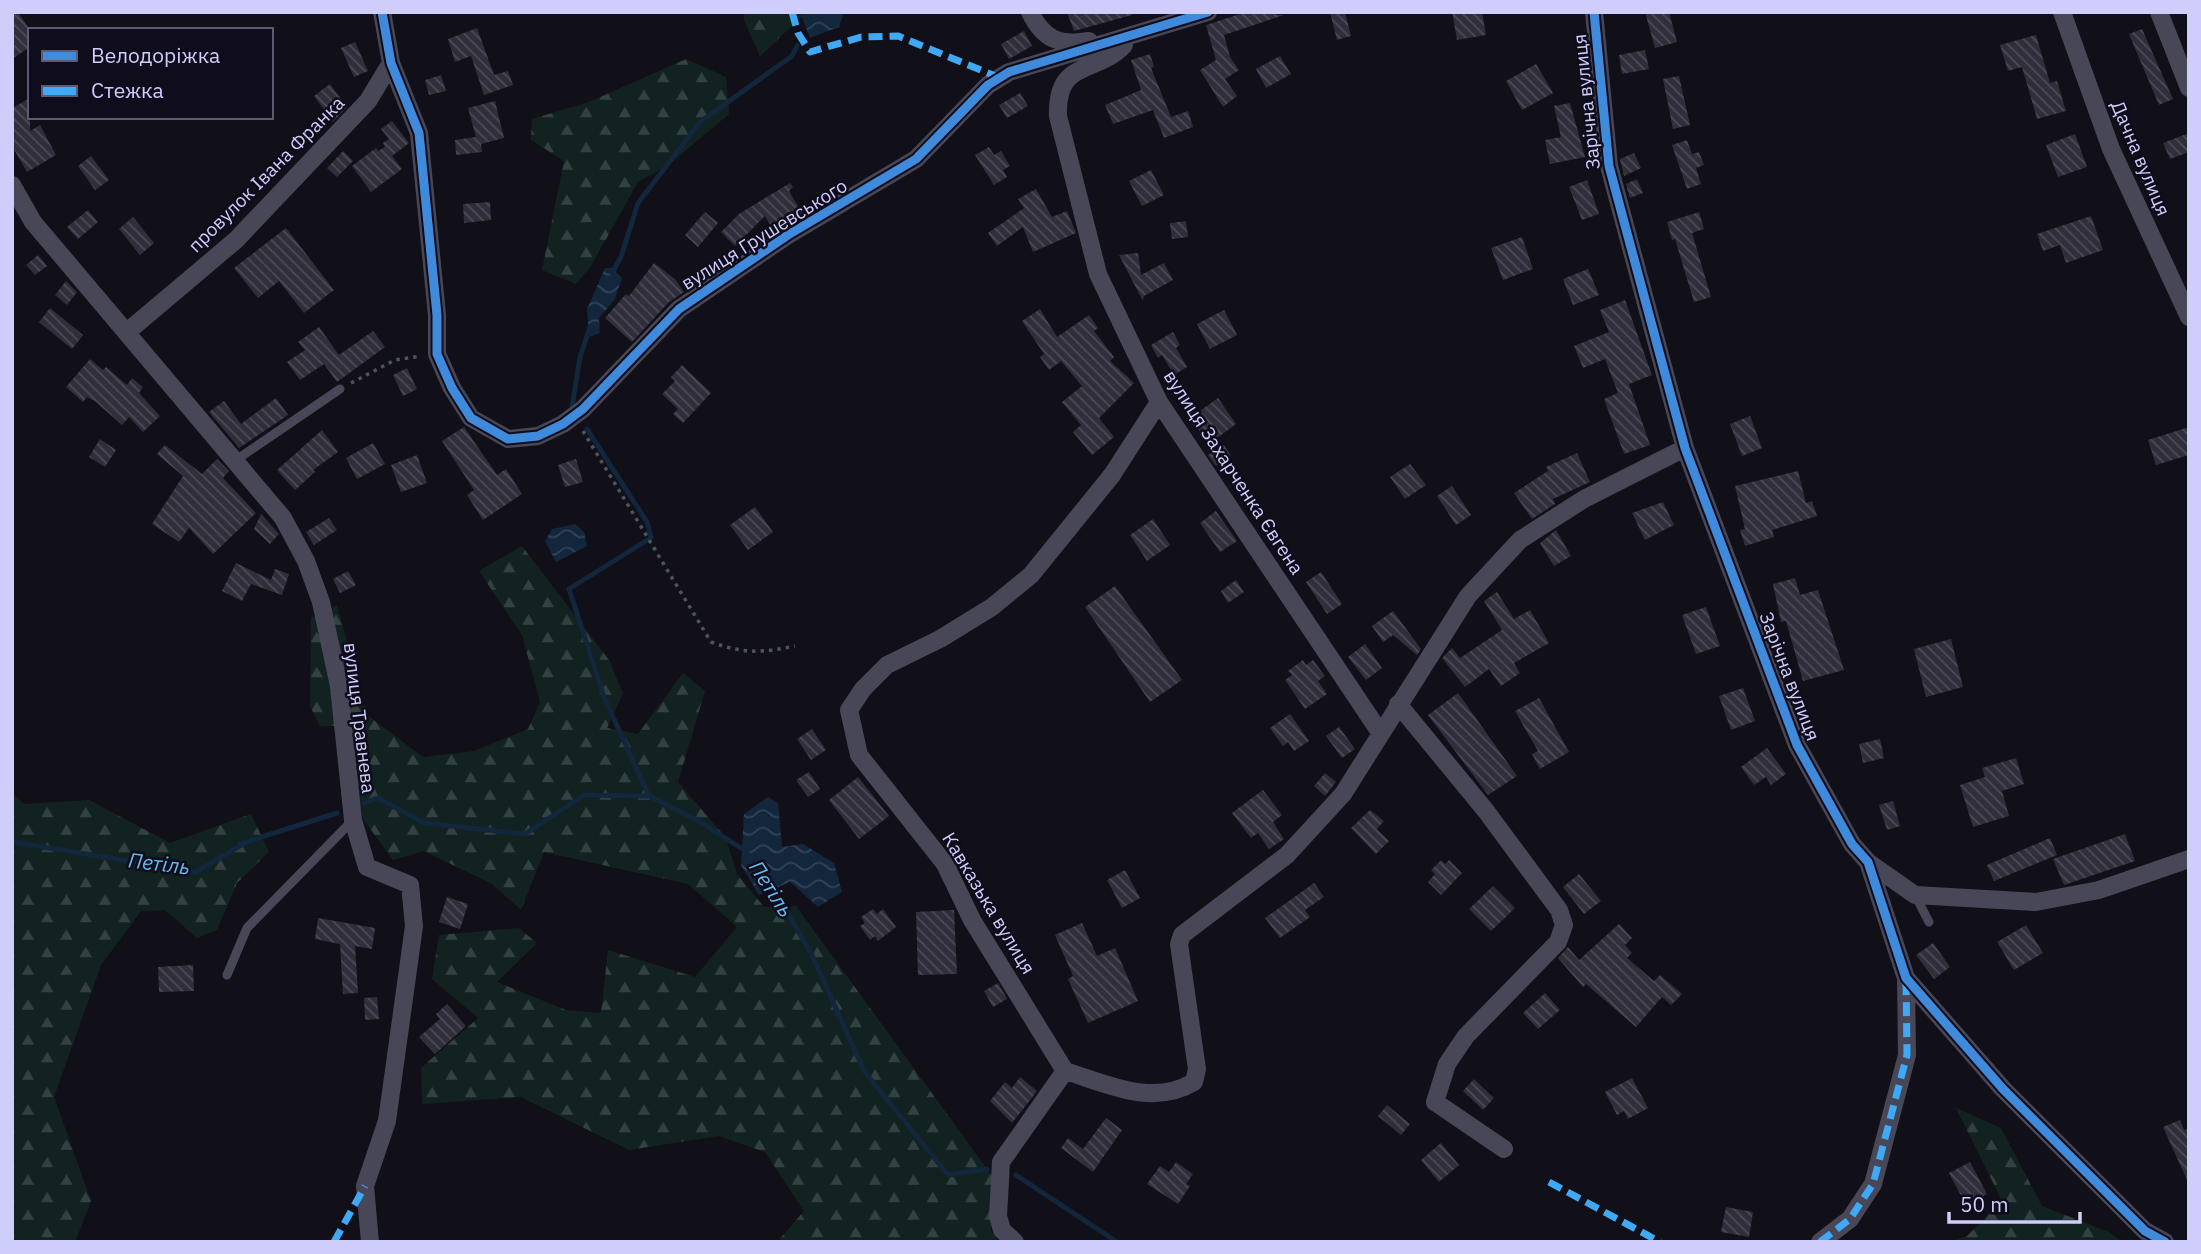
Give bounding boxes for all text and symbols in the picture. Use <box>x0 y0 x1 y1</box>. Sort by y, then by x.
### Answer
legend <box>28 28 273 119</box>
street label: Зарічна вулиця <box>1567 33 1605 171</box>
text: Велодоріжка <box>91 41 220 69</box>
text: Стежка <box>91 76 164 104</box>
street label: провулок Івана Франка <box>183 91 349 257</box>
street label: Дачна вулиця <box>2106 97 2176 219</box>
street label: вулиця Грушевського <box>677 173 851 295</box>
street label: вулиця Захарченка Євгена <box>1159 365 1309 579</box>
street label: Зарічна вулиця <box>1754 608 1826 744</box>
street label: вулиця Травнева <box>339 641 381 795</box>
street label: Кавказька вулиця <box>937 828 1041 978</box>
water label: Петіль <box>127 845 192 881</box>
water label: Петіль <box>743 855 800 922</box>
scale bar <box>1949 1180 2080 1224</box>
text: 50 m <box>1960 1190 2009 1218</box>

